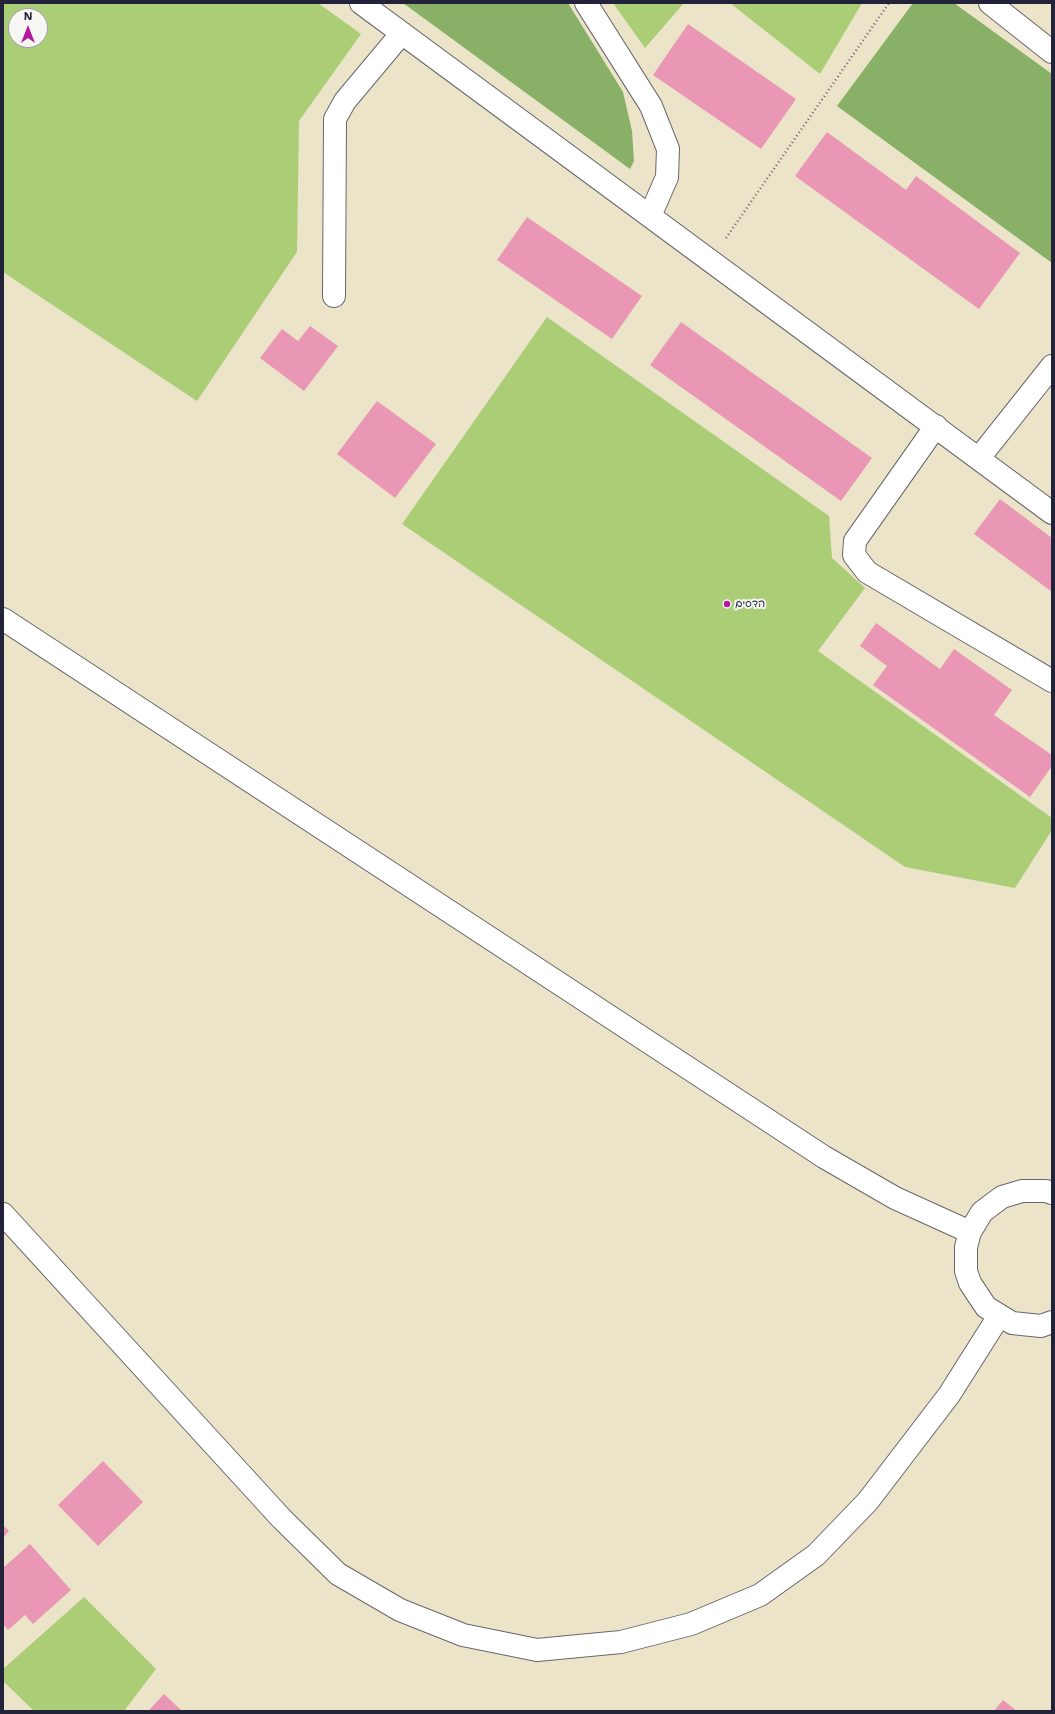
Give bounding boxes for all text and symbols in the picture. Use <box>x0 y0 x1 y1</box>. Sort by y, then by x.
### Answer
north arrow <box>8 8 48 48</box>
text: N <box>24 9 32 24</box>
place label: הדסים <box>735 597 765 611</box>
marker: הדסים <box>722 599 732 609</box>

